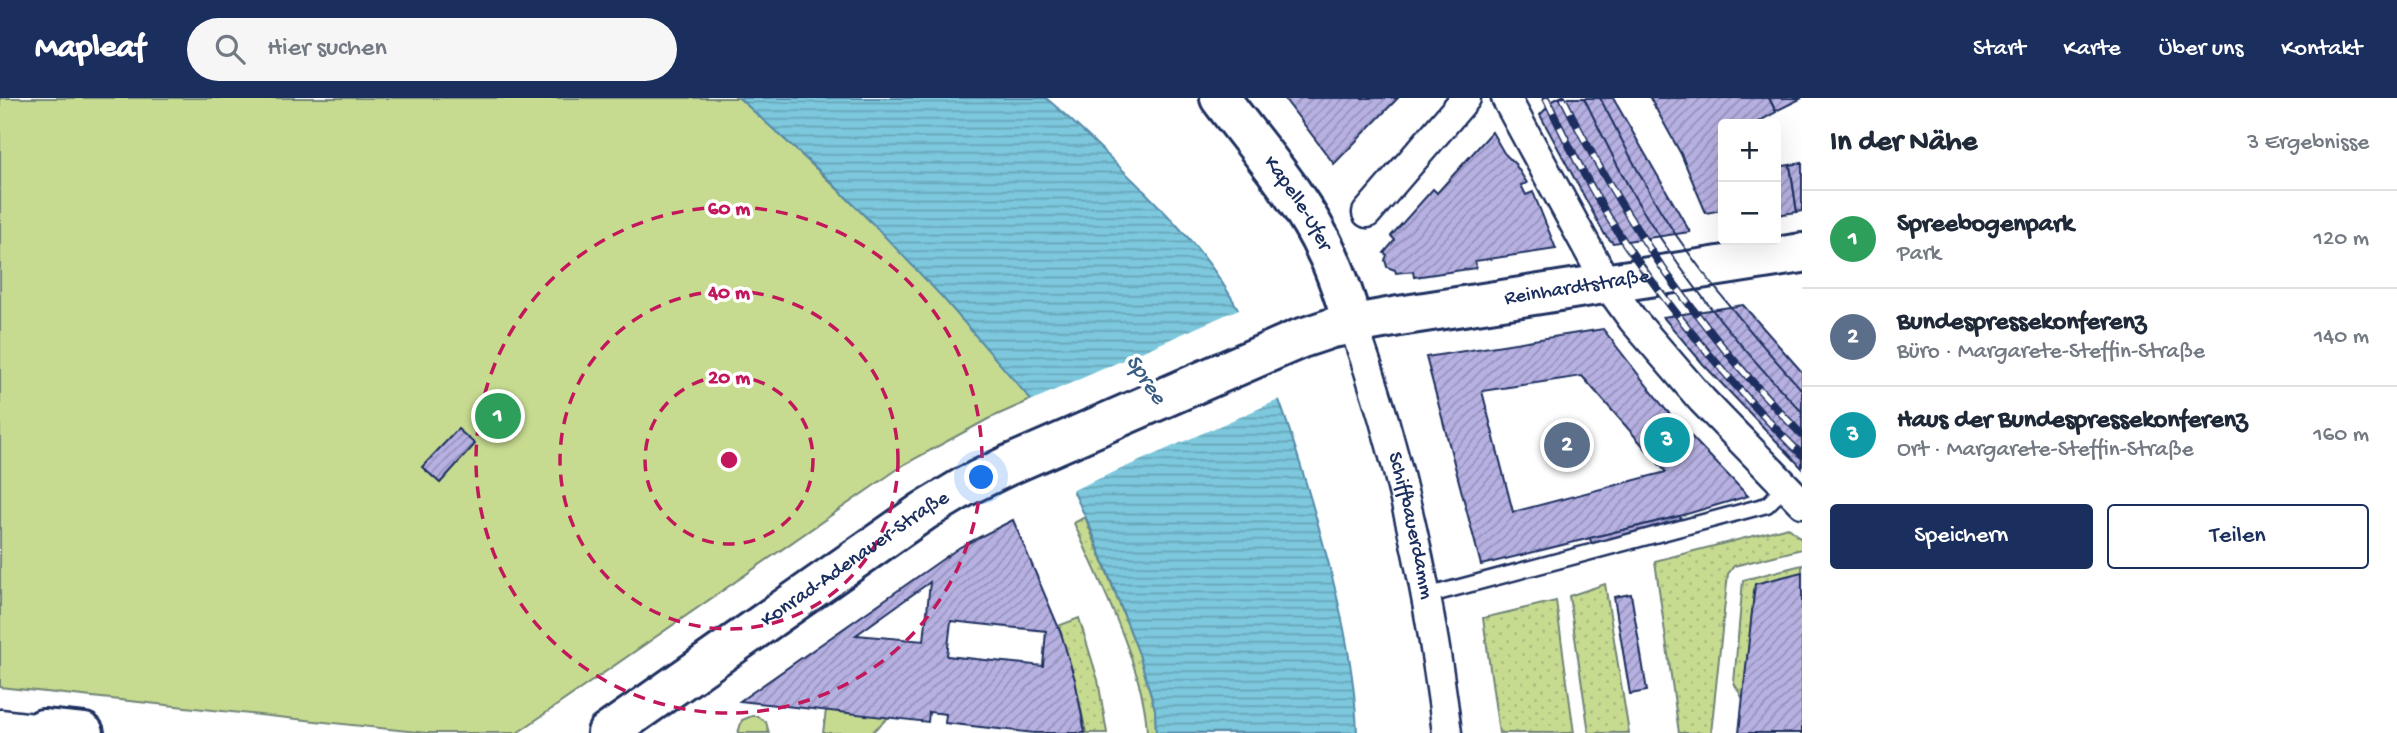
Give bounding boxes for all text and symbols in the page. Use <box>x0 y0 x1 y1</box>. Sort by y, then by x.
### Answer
search box <box>187 18 677 81</box>
text: Mapleaf <box>35 30 145 68</box>
icon: search <box>211 30 249 68</box>
text: Hier suchen <box>267 34 387 65</box>
text: Start <box>1973 35 2025 64</box>
text: Karte <box>2063 35 2121 64</box>
text: Über uns <box>2159 35 2243 64</box>
text: Kontakt <box>2281 35 2362 64</box>
map controls <box>1718 119 1781 245</box>
button: + <box>1718 119 1781 182</box>
text: In der Nähe <box>1830 126 1977 161</box>
text: 3 Ergebnisse <box>2247 130 2369 157</box>
street label: Kapelle-Ufer <box>1257 151 1337 256</box>
button: − <box>1718 182 1781 245</box>
text: 60 m <box>708 198 750 223</box>
text: Spreebogenpark <box>1897 210 2074 241</box>
text: 1 <box>1848 226 1858 253</box>
text: 120 m <box>2314 226 2369 253</box>
text: Park <box>1897 241 1941 268</box>
street label: Reinhardtstraße <box>1503 264 1653 312</box>
text: 40 m <box>707 282 750 307</box>
text: Bundespressekonferenz <box>1897 308 2146 339</box>
text: 2 <box>1847 324 1859 351</box>
text: 140 m <box>2314 324 2369 351</box>
text: Büro · Margarete-Steffin-Straße <box>1897 339 2205 366</box>
water label: Spree <box>1119 350 1172 411</box>
text: 20 m <box>708 367 750 392</box>
pin: 1 <box>475 390 521 442</box>
text: Haus der Bundespressekonferenz <box>1897 406 2248 437</box>
pin: 3 <box>1644 414 1690 466</box>
pin: 2 <box>1544 419 1590 471</box>
text: 3 <box>1847 422 1859 449</box>
text: 160 m <box>2313 422 2369 449</box>
text: Ort · Margarete-Steffin-Straße <box>1897 437 2194 464</box>
centre of rings <box>717 448 741 472</box>
street label: Schiffbauerdamm <box>1381 449 1439 602</box>
your location <box>964 460 998 494</box>
street label: Konrad-Adenauer-Straße <box>756 485 955 634</box>
button: Speichern <box>1830 504 2093 569</box>
button: Teilen <box>2107 504 2369 569</box>

